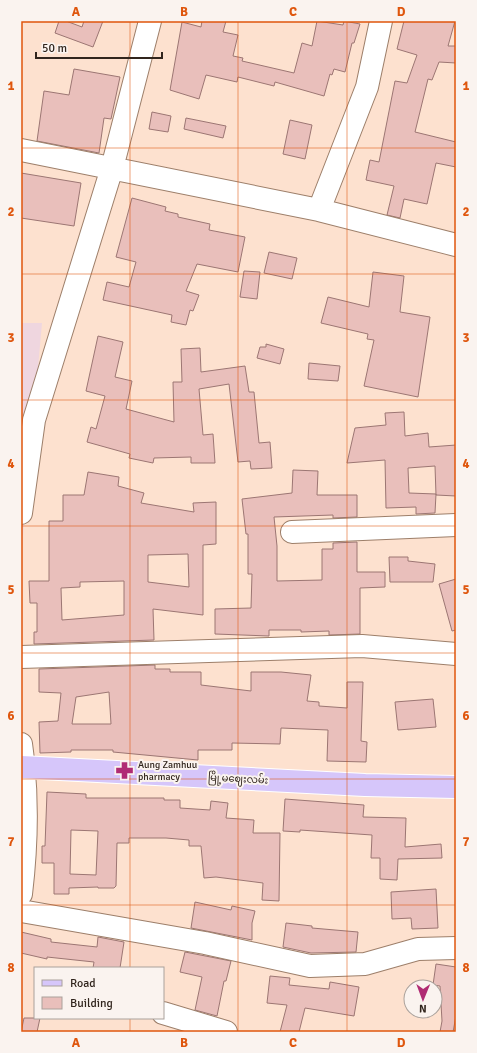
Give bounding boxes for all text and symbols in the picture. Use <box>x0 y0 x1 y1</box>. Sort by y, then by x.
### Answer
text: A <box>72 4 81 20</box>
text: B <box>180 4 188 20</box>
text: C <box>289 4 297 20</box>
text: D <box>397 4 406 20</box>
scale bar <box>36 34 162 60</box>
text: 50 m <box>42 41 67 56</box>
text: 1 <box>7 78 15 94</box>
text: 1 <box>462 78 470 94</box>
text: 2 <box>7 204 15 220</box>
text: 2 <box>462 204 470 220</box>
text: 3 <box>7 330 15 346</box>
text: 3 <box>462 330 470 346</box>
text: 4 <box>7 456 15 472</box>
text: 4 <box>462 456 470 472</box>
text: 5 <box>7 582 15 598</box>
text: 5 <box>462 582 470 598</box>
text: 6 <box>7 708 15 724</box>
text: 6 <box>462 708 470 724</box>
place label: Aung Zamhuu pharmacy <box>138 759 197 783</box>
pharmacy icon: Aung Zamhuu pharmacy <box>115 760 135 780</box>
street label: မြို့မဈေးလမ်း <box>207 769 268 789</box>
text: 7 <box>7 834 15 850</box>
text: 7 <box>462 834 470 850</box>
text: 8 <box>7 960 15 976</box>
text: 8 <box>462 960 470 976</box>
legend <box>34 967 164 1019</box>
text: Road <box>70 976 96 991</box>
north arrow <box>403 979 443 1019</box>
text: Building <box>70 996 113 1011</box>
text: N <box>419 1002 427 1015</box>
text: A <box>72 1035 81 1051</box>
text: B <box>180 1035 188 1051</box>
text: C <box>289 1035 297 1051</box>
text: D <box>397 1035 406 1051</box>

